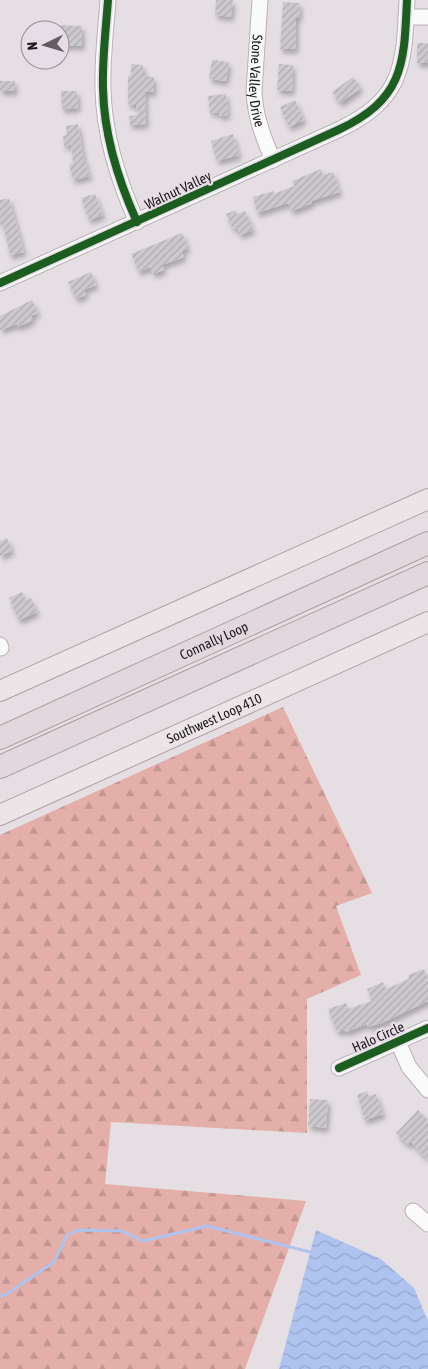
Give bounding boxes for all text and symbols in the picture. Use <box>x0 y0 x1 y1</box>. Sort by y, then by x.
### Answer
north arrow <box>20 20 70 70</box>
street label: Stone Valley Drive <box>246 34 268 129</box>
text: N <box>24 41 40 51</box>
street label: Walnut Valley <box>142 168 214 212</box>
street label: Connally Loop <box>177 618 251 663</box>
street label: Southwest Loop 410 <box>164 690 265 747</box>
street label: Halo Circle <box>349 1018 407 1056</box>

